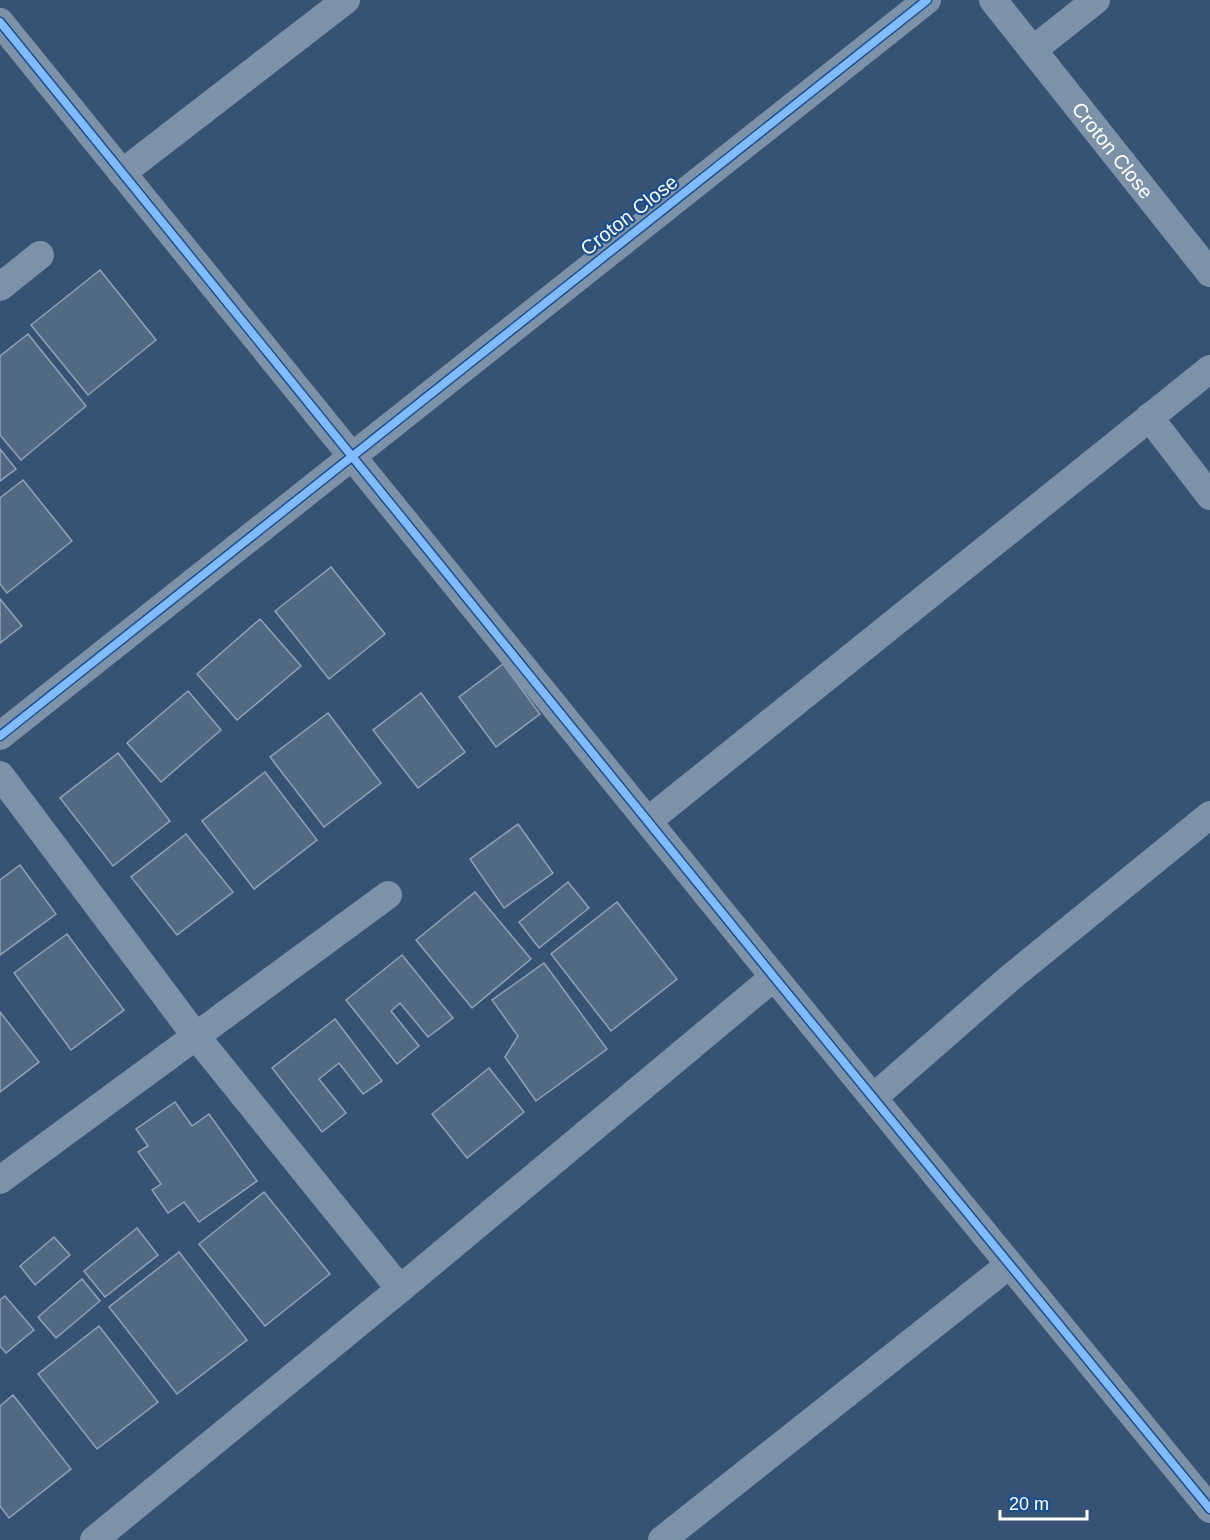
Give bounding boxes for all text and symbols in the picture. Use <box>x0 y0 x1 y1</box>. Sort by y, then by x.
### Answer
street label: Croton Close <box>1068 98 1157 203</box>
street label: Croton Close <box>576 170 682 260</box>
scale bar <box>1000 1483 1087 1521</box>
text: 20 m <box>1009 1494 1049 1514</box>

